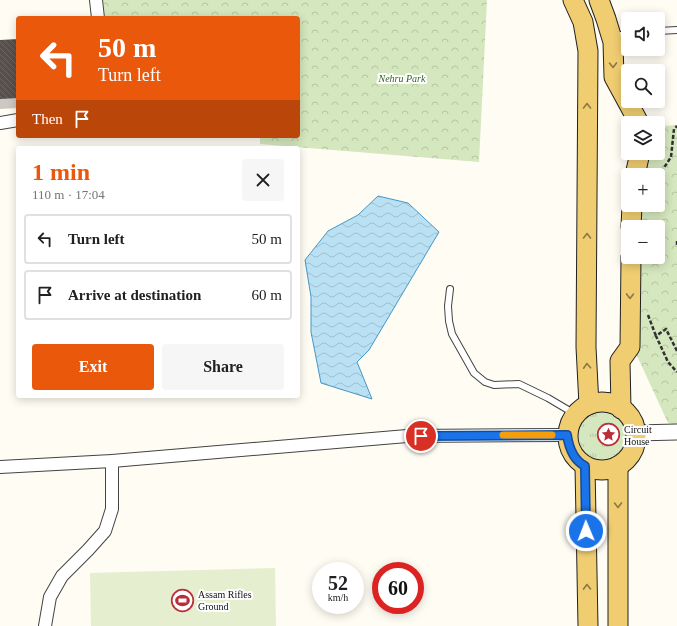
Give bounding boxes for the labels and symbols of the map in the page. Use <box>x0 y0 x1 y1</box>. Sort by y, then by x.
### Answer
one-way arrow <box>609 62 618 68</box>
park label: Nehru Park <box>378 73 426 84</box>
one-way arrow <box>583 103 591 109</box>
one-way arrow <box>582 233 591 239</box>
one-way arrow <box>626 293 634 299</box>
one-way arrow <box>583 363 591 369</box>
pin <box>404 419 438 453</box>
place icon: Circuit House <box>595 422 621 448</box>
place label: Circuit House <box>624 424 652 447</box>
one-way arrow <box>614 502 622 508</box>
position arrow <box>565 510 607 552</box>
speed limit sign: 60 <box>372 562 424 614</box>
one-way arrow <box>583 584 591 590</box>
sports icon: Assam Rifles Ground <box>170 587 196 613</box>
place label: Assam Rifles Ground <box>198 589 252 612</box>

